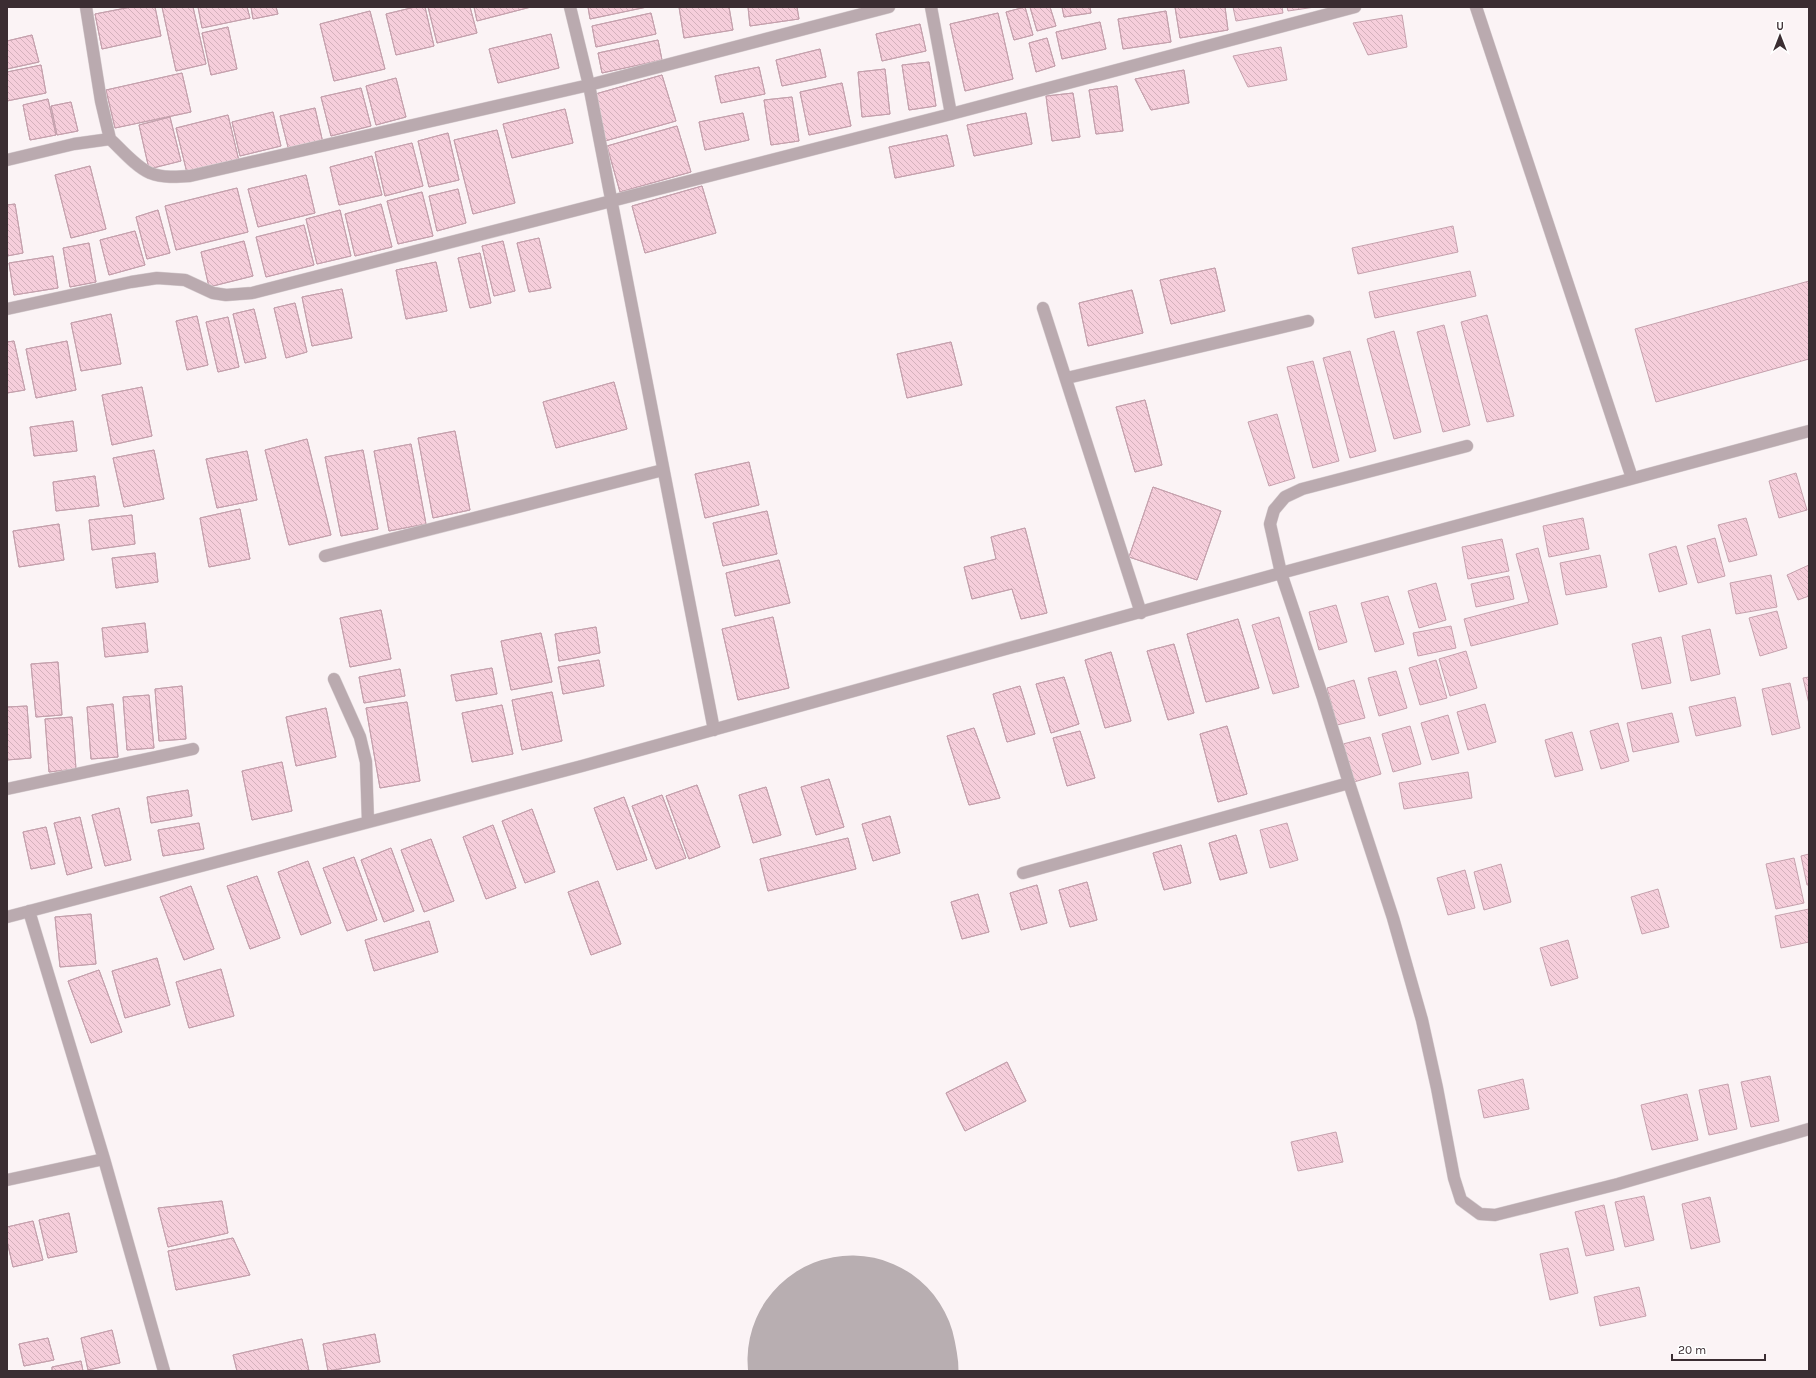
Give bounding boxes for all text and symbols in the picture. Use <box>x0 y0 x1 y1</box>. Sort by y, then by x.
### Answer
north arrow <box>1760 16 1800 56</box>
text: U <box>1776 20 1784 33</box>
scale bar <box>1672 1336 1765 1362</box>
text: 20 m <box>1678 1343 1706 1357</box>

